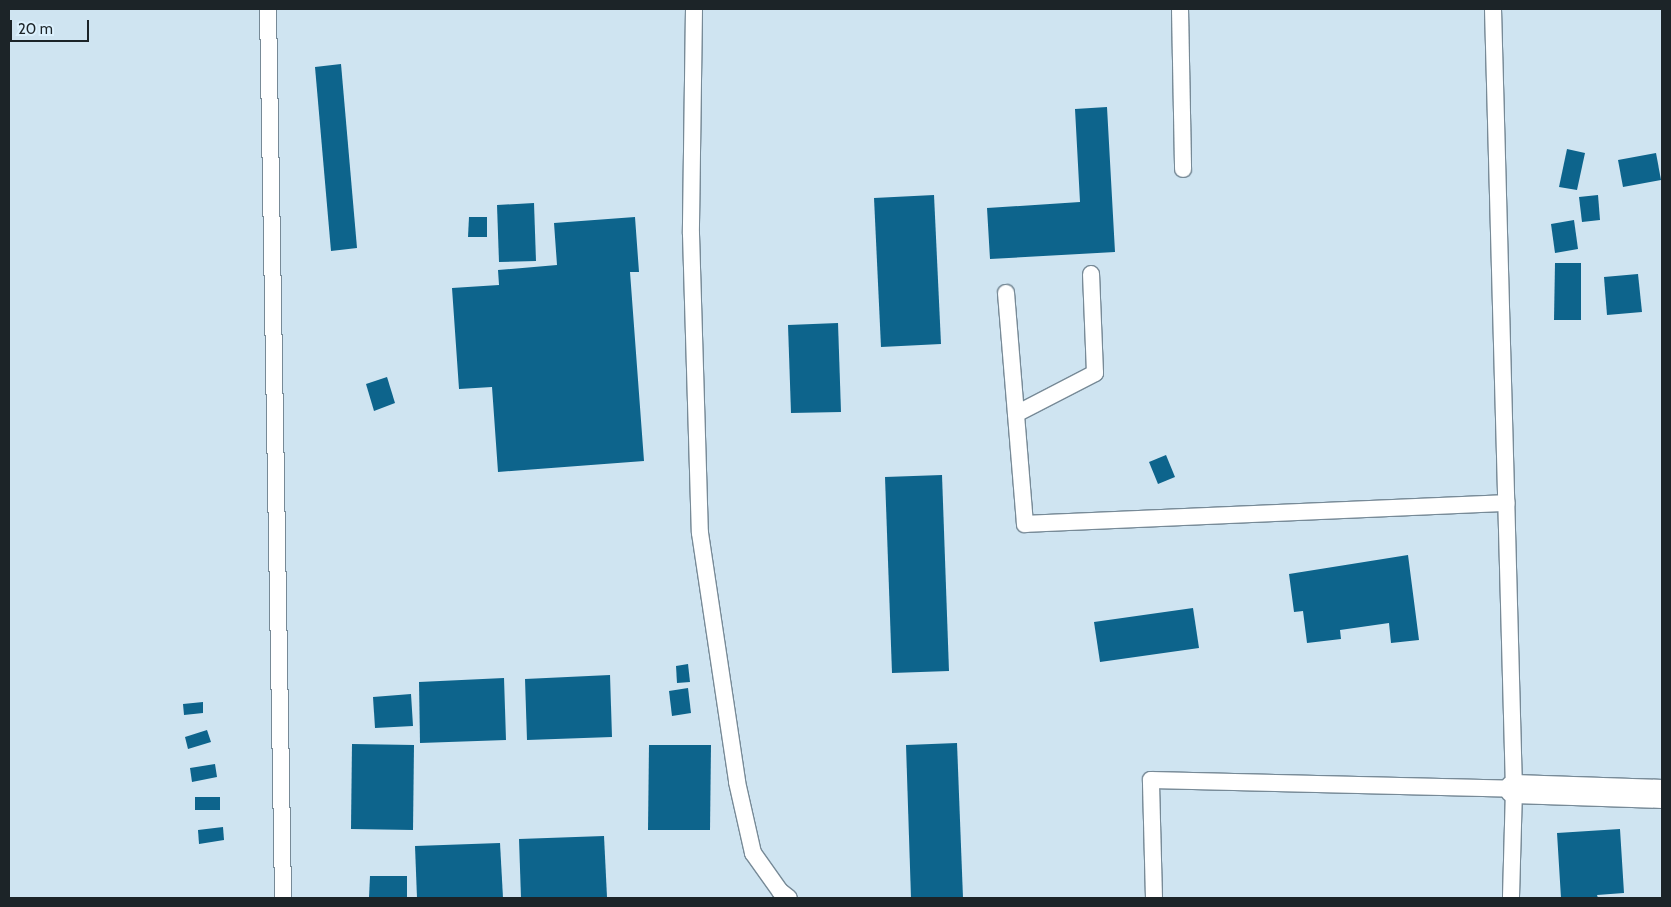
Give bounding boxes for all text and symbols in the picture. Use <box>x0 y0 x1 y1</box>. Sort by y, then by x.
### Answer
scale bar <box>12 10 91 42</box>
text: 20 m <box>18 20 53 38</box>

